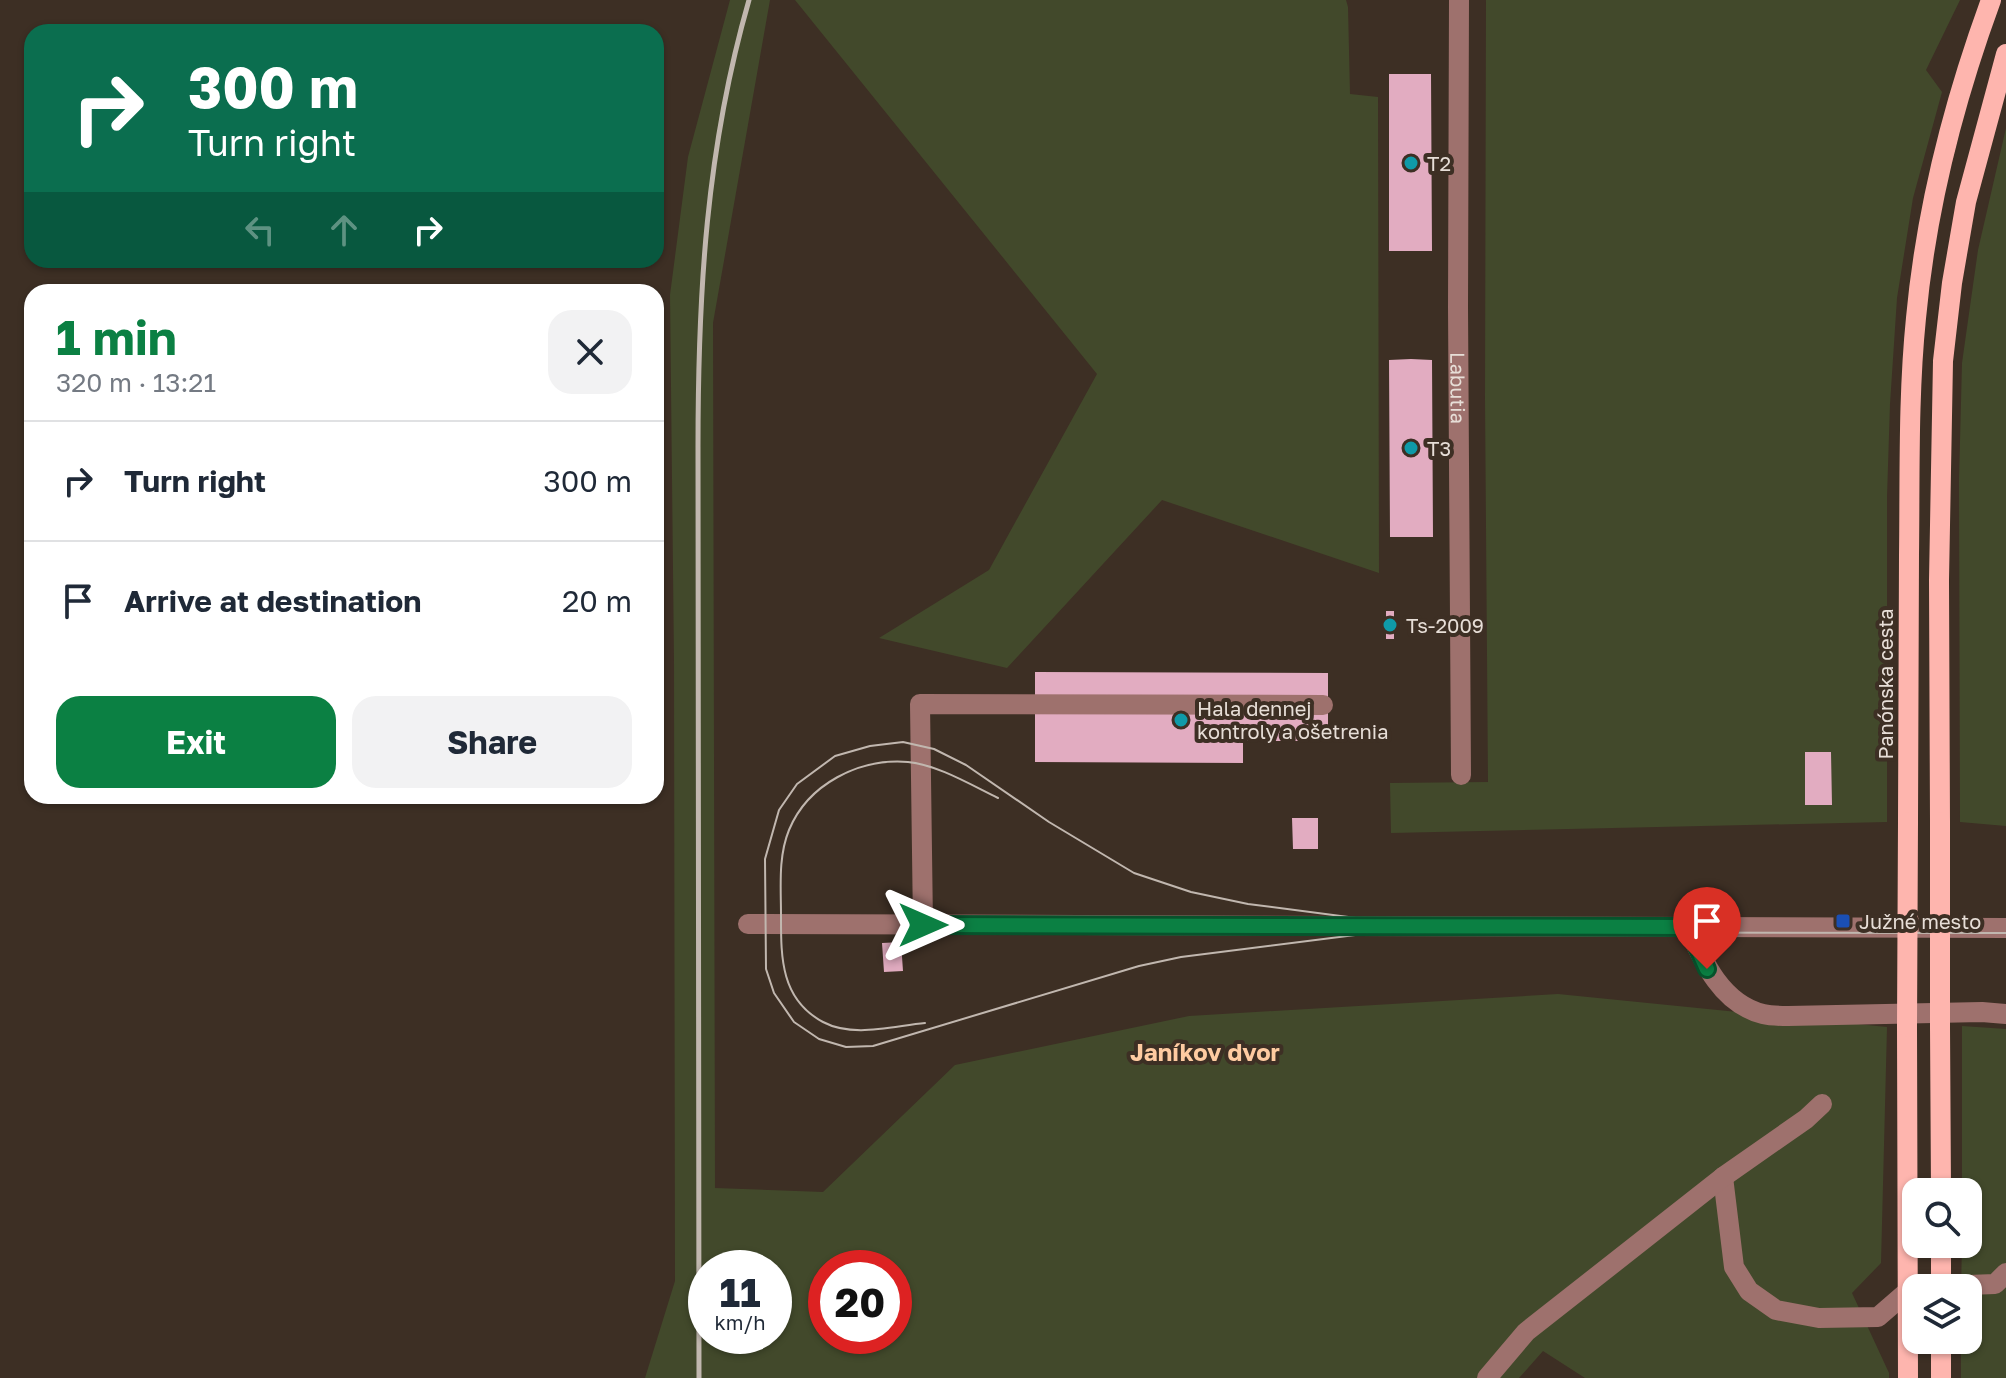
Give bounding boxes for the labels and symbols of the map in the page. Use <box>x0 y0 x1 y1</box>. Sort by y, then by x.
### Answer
place label: T2 <box>1427 151 1451 175</box>
marker: T2 <box>1402 154 1420 172</box>
street label: Labutia <box>1446 352 1471 424</box>
place label: T3 <box>1427 436 1451 460</box>
marker: T3 <box>1402 439 1420 457</box>
street label: Panónska cesta <box>1873 608 1897 760</box>
place label: Ts-2009 <box>1406 613 1484 637</box>
marker: Ts-2009 <box>1381 616 1399 634</box>
place label: Hala dennej kontroly a ošetrenia <box>1197 696 1388 743</box>
marker: Hala dennej kontroly a ošetrenia <box>1172 711 1190 729</box>
position arrow <box>881 883 965 967</box>
pin <box>1673 887 1741 969</box>
place label: Južné mesto <box>1859 909 1981 933</box>
marker: Južné mesto <box>1834 912 1852 930</box>
district label: Janíkov dvor <box>1130 1037 1280 1066</box>
speed limit sign: 20 <box>808 1250 912 1354</box>

